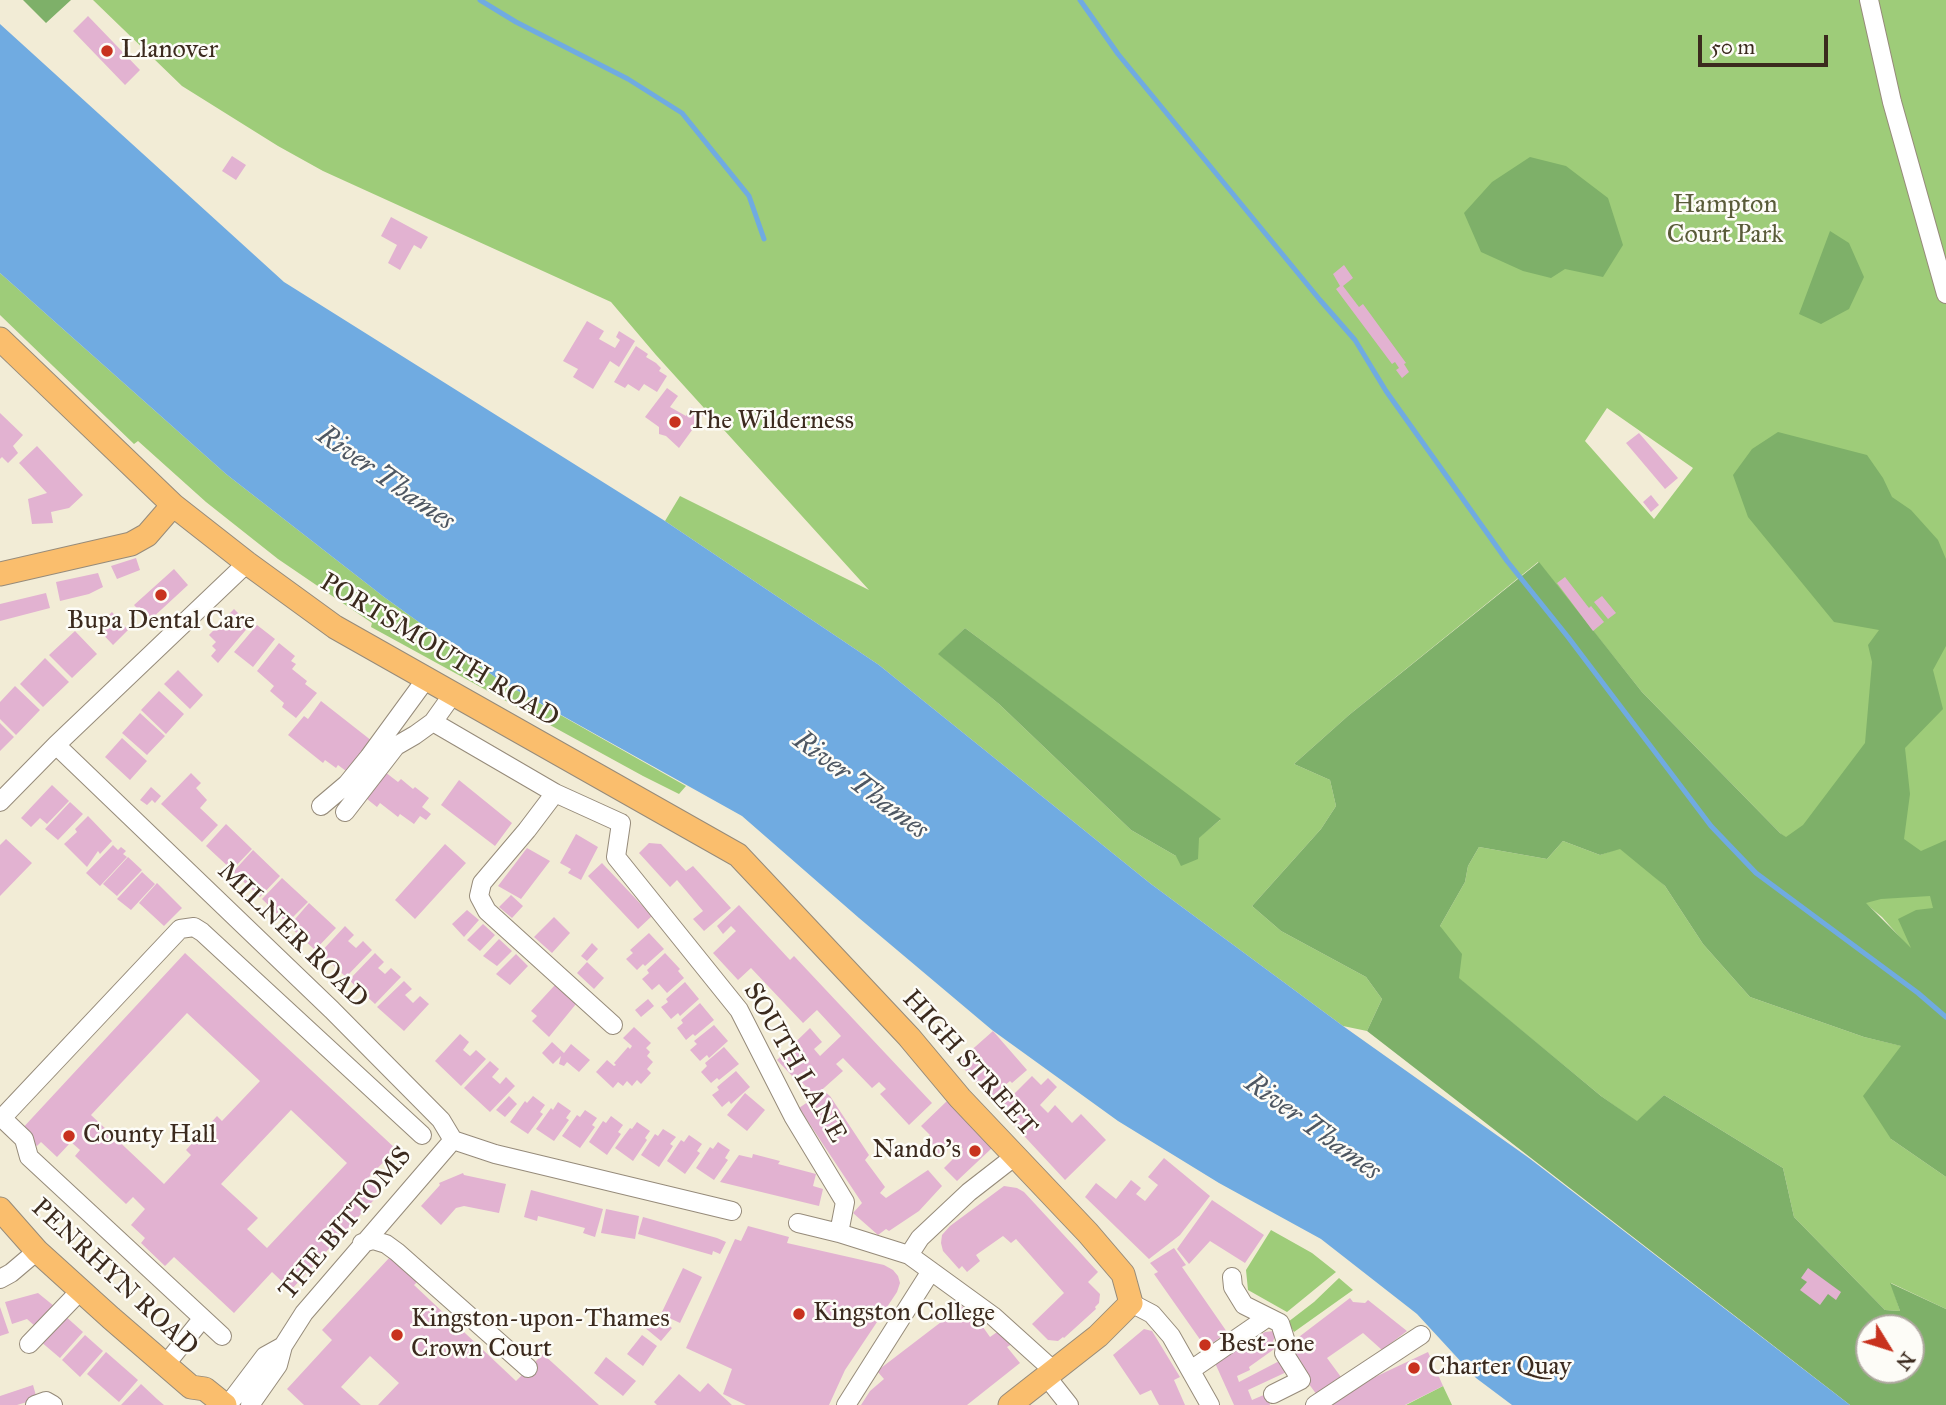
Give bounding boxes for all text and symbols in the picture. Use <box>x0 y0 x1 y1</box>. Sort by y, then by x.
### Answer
scale bar <box>1701 21 1830 65</box>
text: 50 m <box>1711 34 1755 60</box>
place label: Llanover <box>121 35 218 67</box>
marker: Llanover <box>99 43 115 59</box>
park label: Hampton Court Park <box>1667 190 1783 252</box>
place label: The Wilderness <box>689 406 854 438</box>
marker: The Wilderness <box>667 414 683 430</box>
water label: River Thames <box>310 419 460 539</box>
street label: PORTSMOUTH ROAD <box>314 567 564 735</box>
marker: Bupa Dental Care <box>153 587 169 603</box>
place label: Bupa Dental Care <box>67 606 255 638</box>
water label: River Thames <box>786 724 934 848</box>
street label: MILNER ROAD <box>210 856 374 1016</box>
street label: SOUTH LANE <box>736 978 852 1148</box>
street label: HIGH STREET <box>895 984 1043 1144</box>
water label: River Thames <box>1237 1067 1387 1189</box>
place label: County Hall <box>83 1120 216 1152</box>
marker: County Hall <box>61 1128 77 1144</box>
place label: Nando's <box>872 1135 961 1167</box>
street label: THE BITTOMS <box>273 1141 419 1307</box>
marker: Nando's <box>967 1143 983 1159</box>
street label: PENRHYN ROAD <box>24 1193 204 1363</box>
place label: Kingston College <box>813 1298 995 1330</box>
place label: Kingston-upon-Thames Crown Court <box>411 1304 670 1366</box>
marker: Kingston College <box>791 1306 807 1322</box>
north arrow <box>1855 1314 1925 1384</box>
marker: Kingston-upon-Thames Crown Court <box>389 1327 405 1343</box>
place label: Best-one <box>1219 1329 1315 1361</box>
marker: Best-one <box>1197 1337 1213 1353</box>
text: N <box>1891 1348 1919 1374</box>
place label: Charter Quay <box>1428 1352 1571 1384</box>
marker: Charter Quay <box>1406 1360 1422 1376</box>

